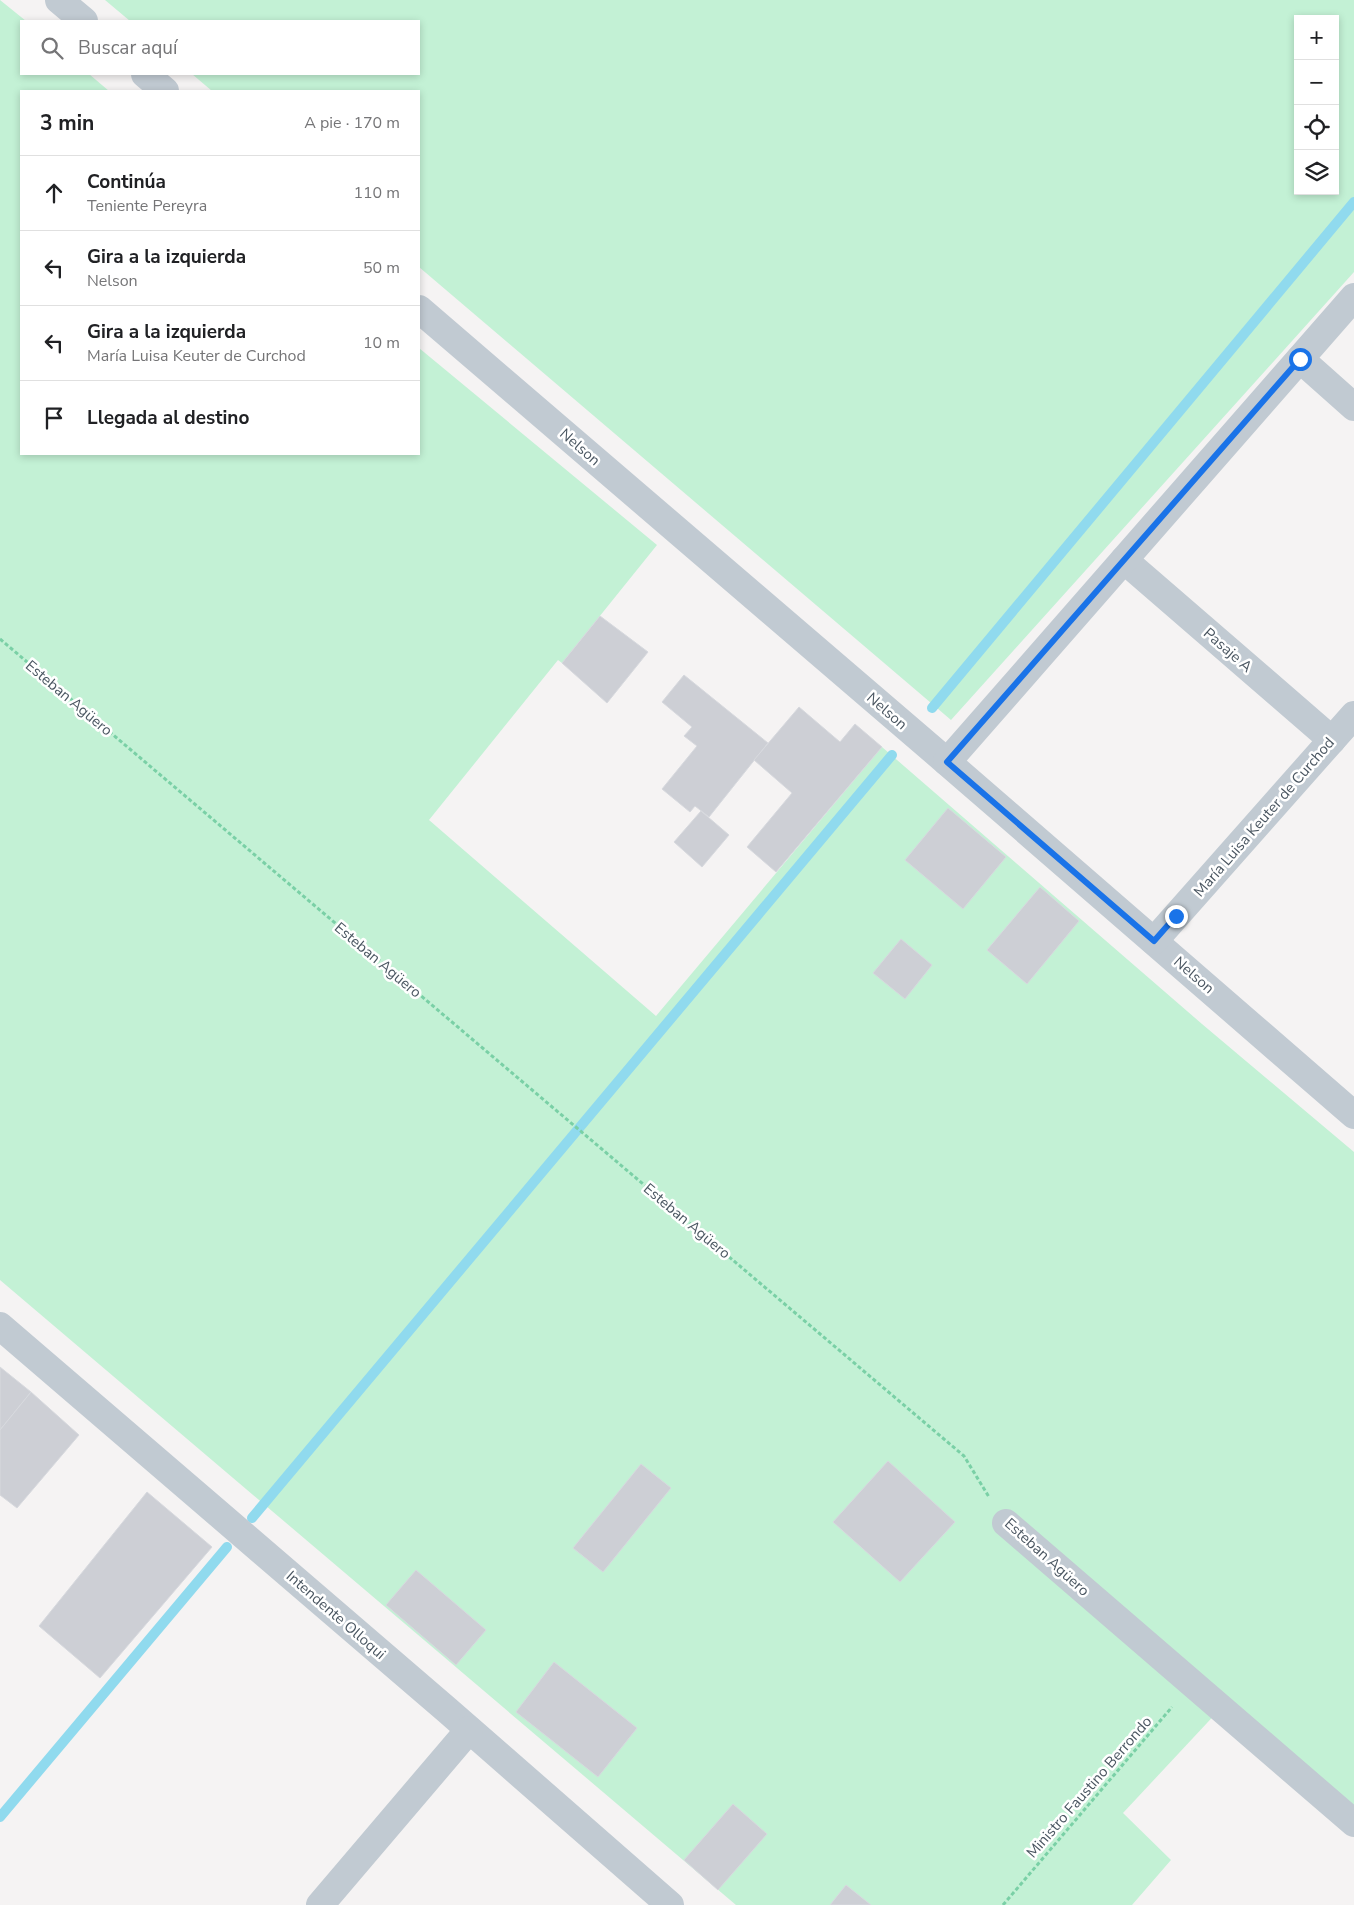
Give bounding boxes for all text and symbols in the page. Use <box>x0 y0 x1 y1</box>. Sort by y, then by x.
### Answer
map controls <box>1294 15 1339 195</box>
button: + <box>1294 15 1339 60</box>
search box <box>20 20 420 75</box>
icon: search <box>38 34 66 62</box>
text: Buscar aquí <box>78 35 177 61</box>
button: − <box>1294 60 1339 105</box>
button: locate <box>1294 105 1339 150</box>
text: 3 min <box>40 109 94 137</box>
text: A pie · 170 m <box>304 112 400 134</box>
button: layers <box>1294 150 1339 195</box>
text: Continúa <box>87 169 166 195</box>
icon: ahead <box>40 179 68 207</box>
text: 110 m <box>353 182 400 204</box>
text: Teniente Pereyra <box>87 195 207 217</box>
text: Gira a la izquierda <box>87 244 246 270</box>
icon: left <box>40 254 68 282</box>
text: 50 m <box>363 257 400 279</box>
text: Nelson <box>87 270 138 292</box>
text: Gira a la izquierda <box>87 319 246 345</box>
icon: left <box>40 329 68 357</box>
text: 10 m <box>363 332 400 354</box>
text: María Luisa Keuter de Curchod <box>87 345 306 367</box>
route start <box>1289 348 1312 371</box>
icon: arrive <box>40 404 68 432</box>
text: Llegada al destino <box>87 405 249 431</box>
street label: Nelson <box>556 424 604 470</box>
street label: Pasaje A <box>1199 623 1257 677</box>
street label: Esteban Agüero <box>21 656 117 740</box>
street label: Nelson <box>863 688 911 734</box>
street label: María Luisa Keuter de Curchod <box>1189 733 1339 901</box>
route end <box>1165 905 1188 928</box>
street label: Esteban Agüero <box>330 918 426 1002</box>
street label: Nelson <box>1170 952 1218 998</box>
street label: Esteban Agüero <box>639 1179 735 1263</box>
street label: Esteban Agüero <box>1000 1514 1094 1600</box>
street label: Intendente Olloqui <box>282 1566 390 1664</box>
street label: Ministro Faustino Berrondo <box>1022 1712 1156 1862</box>

